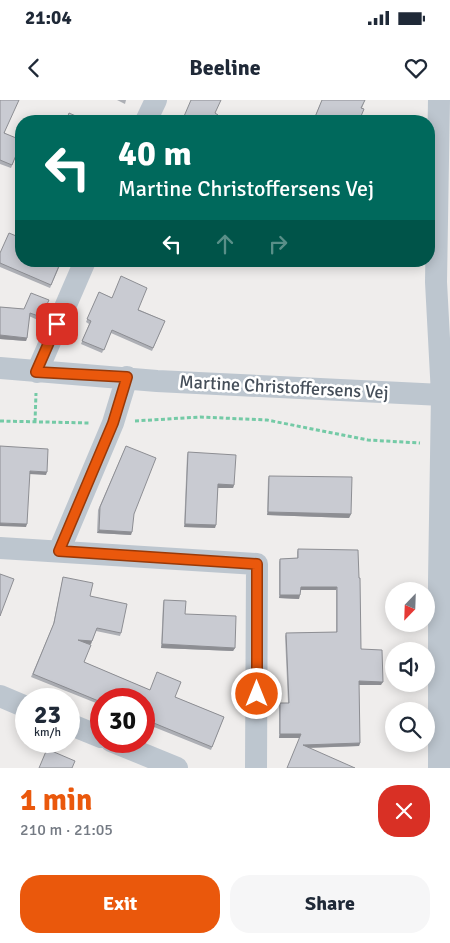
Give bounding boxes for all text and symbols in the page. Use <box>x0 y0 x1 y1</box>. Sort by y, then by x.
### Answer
text: 21:04 <box>25 6 72 30</box>
icon: back <box>20 54 48 82</box>
text: Beeline <box>189 54 261 81</box>
icon: heart <box>402 54 430 82</box>
text: 40 m <box>118 132 192 175</box>
icon: left <box>35 135 100 200</box>
text: Martine Christoffersens Vej <box>118 175 374 202</box>
icon: left <box>158 230 186 258</box>
icon: ahead <box>211 230 239 258</box>
icon: right <box>264 230 292 258</box>
pin <box>36 303 78 345</box>
icon: arrive <box>43 310 71 338</box>
street label: Martine Christoffersens Vej <box>179 371 389 403</box>
north arrow <box>385 582 435 632</box>
map controls <box>385 582 435 752</box>
button: sound <box>385 642 435 692</box>
position arrow <box>230 667 282 719</box>
speed limit sign: 30 <box>90 688 155 753</box>
text: 23 <box>34 699 61 730</box>
button: search <box>385 702 435 752</box>
text: km/h <box>34 725 61 740</box>
text: 1 min <box>20 782 92 819</box>
button: close <box>378 785 430 837</box>
text: 210 m · 21:05 <box>20 820 113 840</box>
button: Exit <box>20 875 220 933</box>
button: Share <box>230 875 430 933</box>

